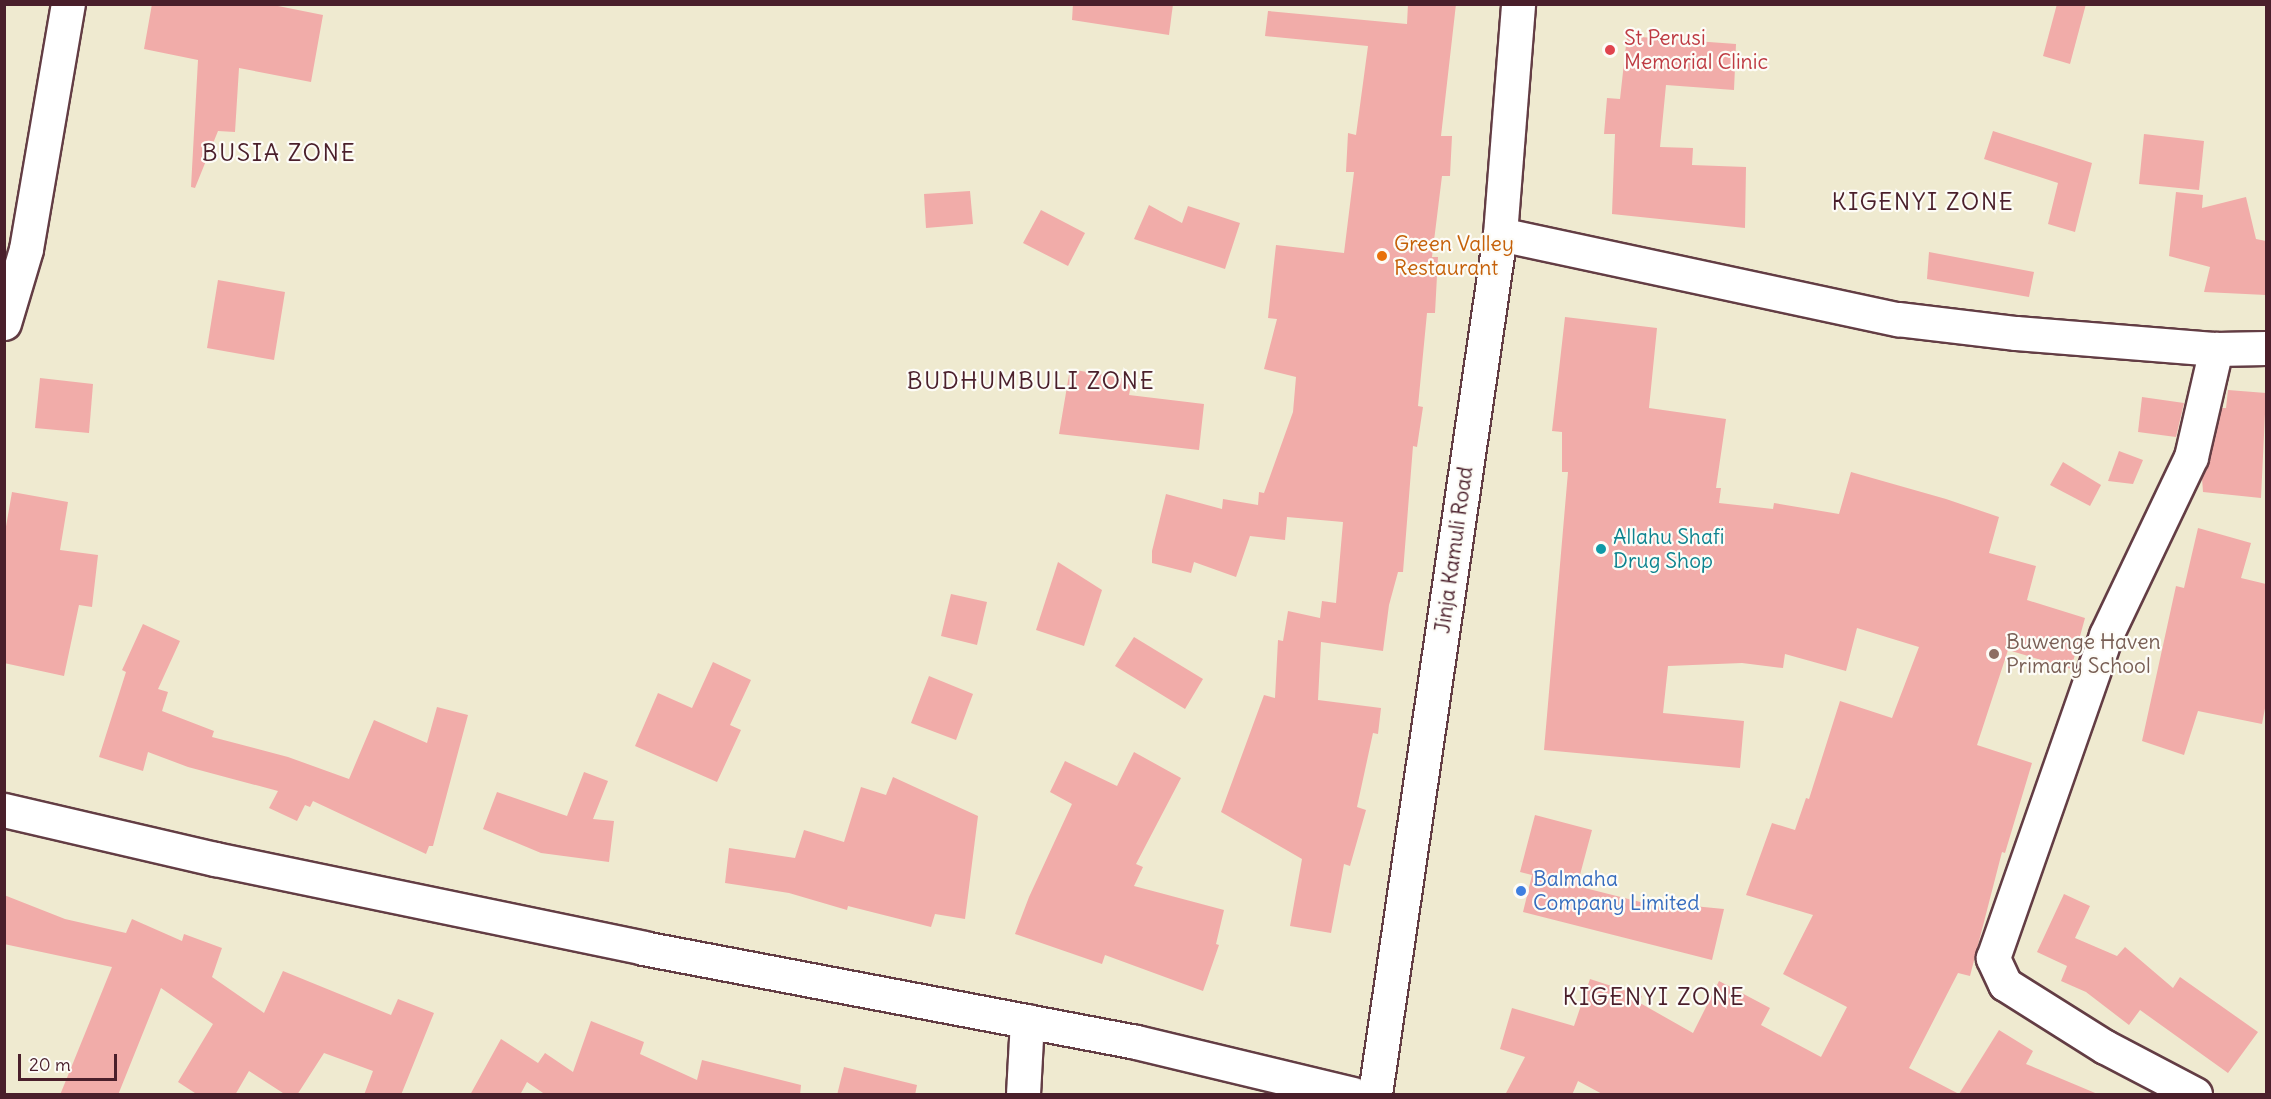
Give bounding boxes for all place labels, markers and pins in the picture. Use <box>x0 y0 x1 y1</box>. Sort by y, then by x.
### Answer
place label: St Perusi Memorial Clinic <box>1624 25 1768 75</box>
marker: St Perusi Memorial Clinic <box>1601 41 1619 59</box>
place label: Green Valley Restaurant <box>1394 231 1514 281</box>
marker: Green Valley Restaurant <box>1375 249 1389 263</box>
place label: Allahu Shafi Drug Shop <box>1613 524 1725 574</box>
marker: Allahu Shafi Drug Shop <box>1594 542 1608 556</box>
place label: Buwenge Haven Primary School <box>2006 629 2161 679</box>
marker: Buwenge Haven Primary School <box>1987 647 2001 661</box>
place label: Balmaha Company Limited <box>1533 866 1700 916</box>
marker: Balmaha Company Limited <box>1514 884 1528 898</box>

